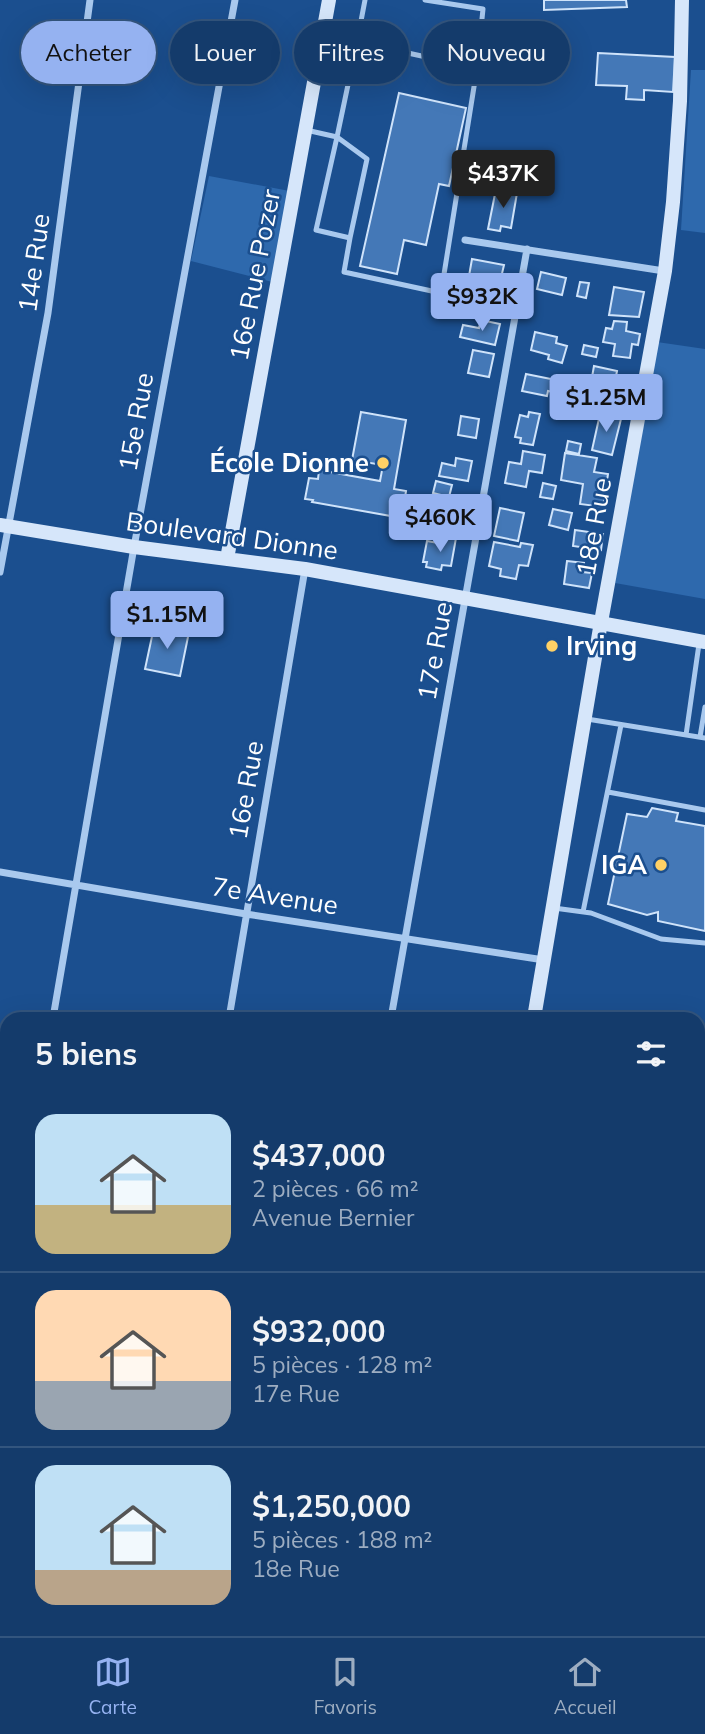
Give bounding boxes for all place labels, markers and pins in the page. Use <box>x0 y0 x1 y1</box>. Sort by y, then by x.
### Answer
pin: $437K <box>454 150 552 210</box>
pin: $932K <box>433 274 531 333</box>
pin: $1.25M <box>549 374 663 434</box>
place label: École Dionne <box>210 446 369 479</box>
marker: École Dionne <box>375 455 391 471</box>
pin: $460K <box>391 494 489 554</box>
pin: $1.15M <box>110 592 224 651</box>
place label: Irving <box>566 629 637 662</box>
marker: Irving <box>544 638 560 654</box>
place label: IGA <box>601 848 647 881</box>
marker: IGA <box>653 857 669 873</box>

